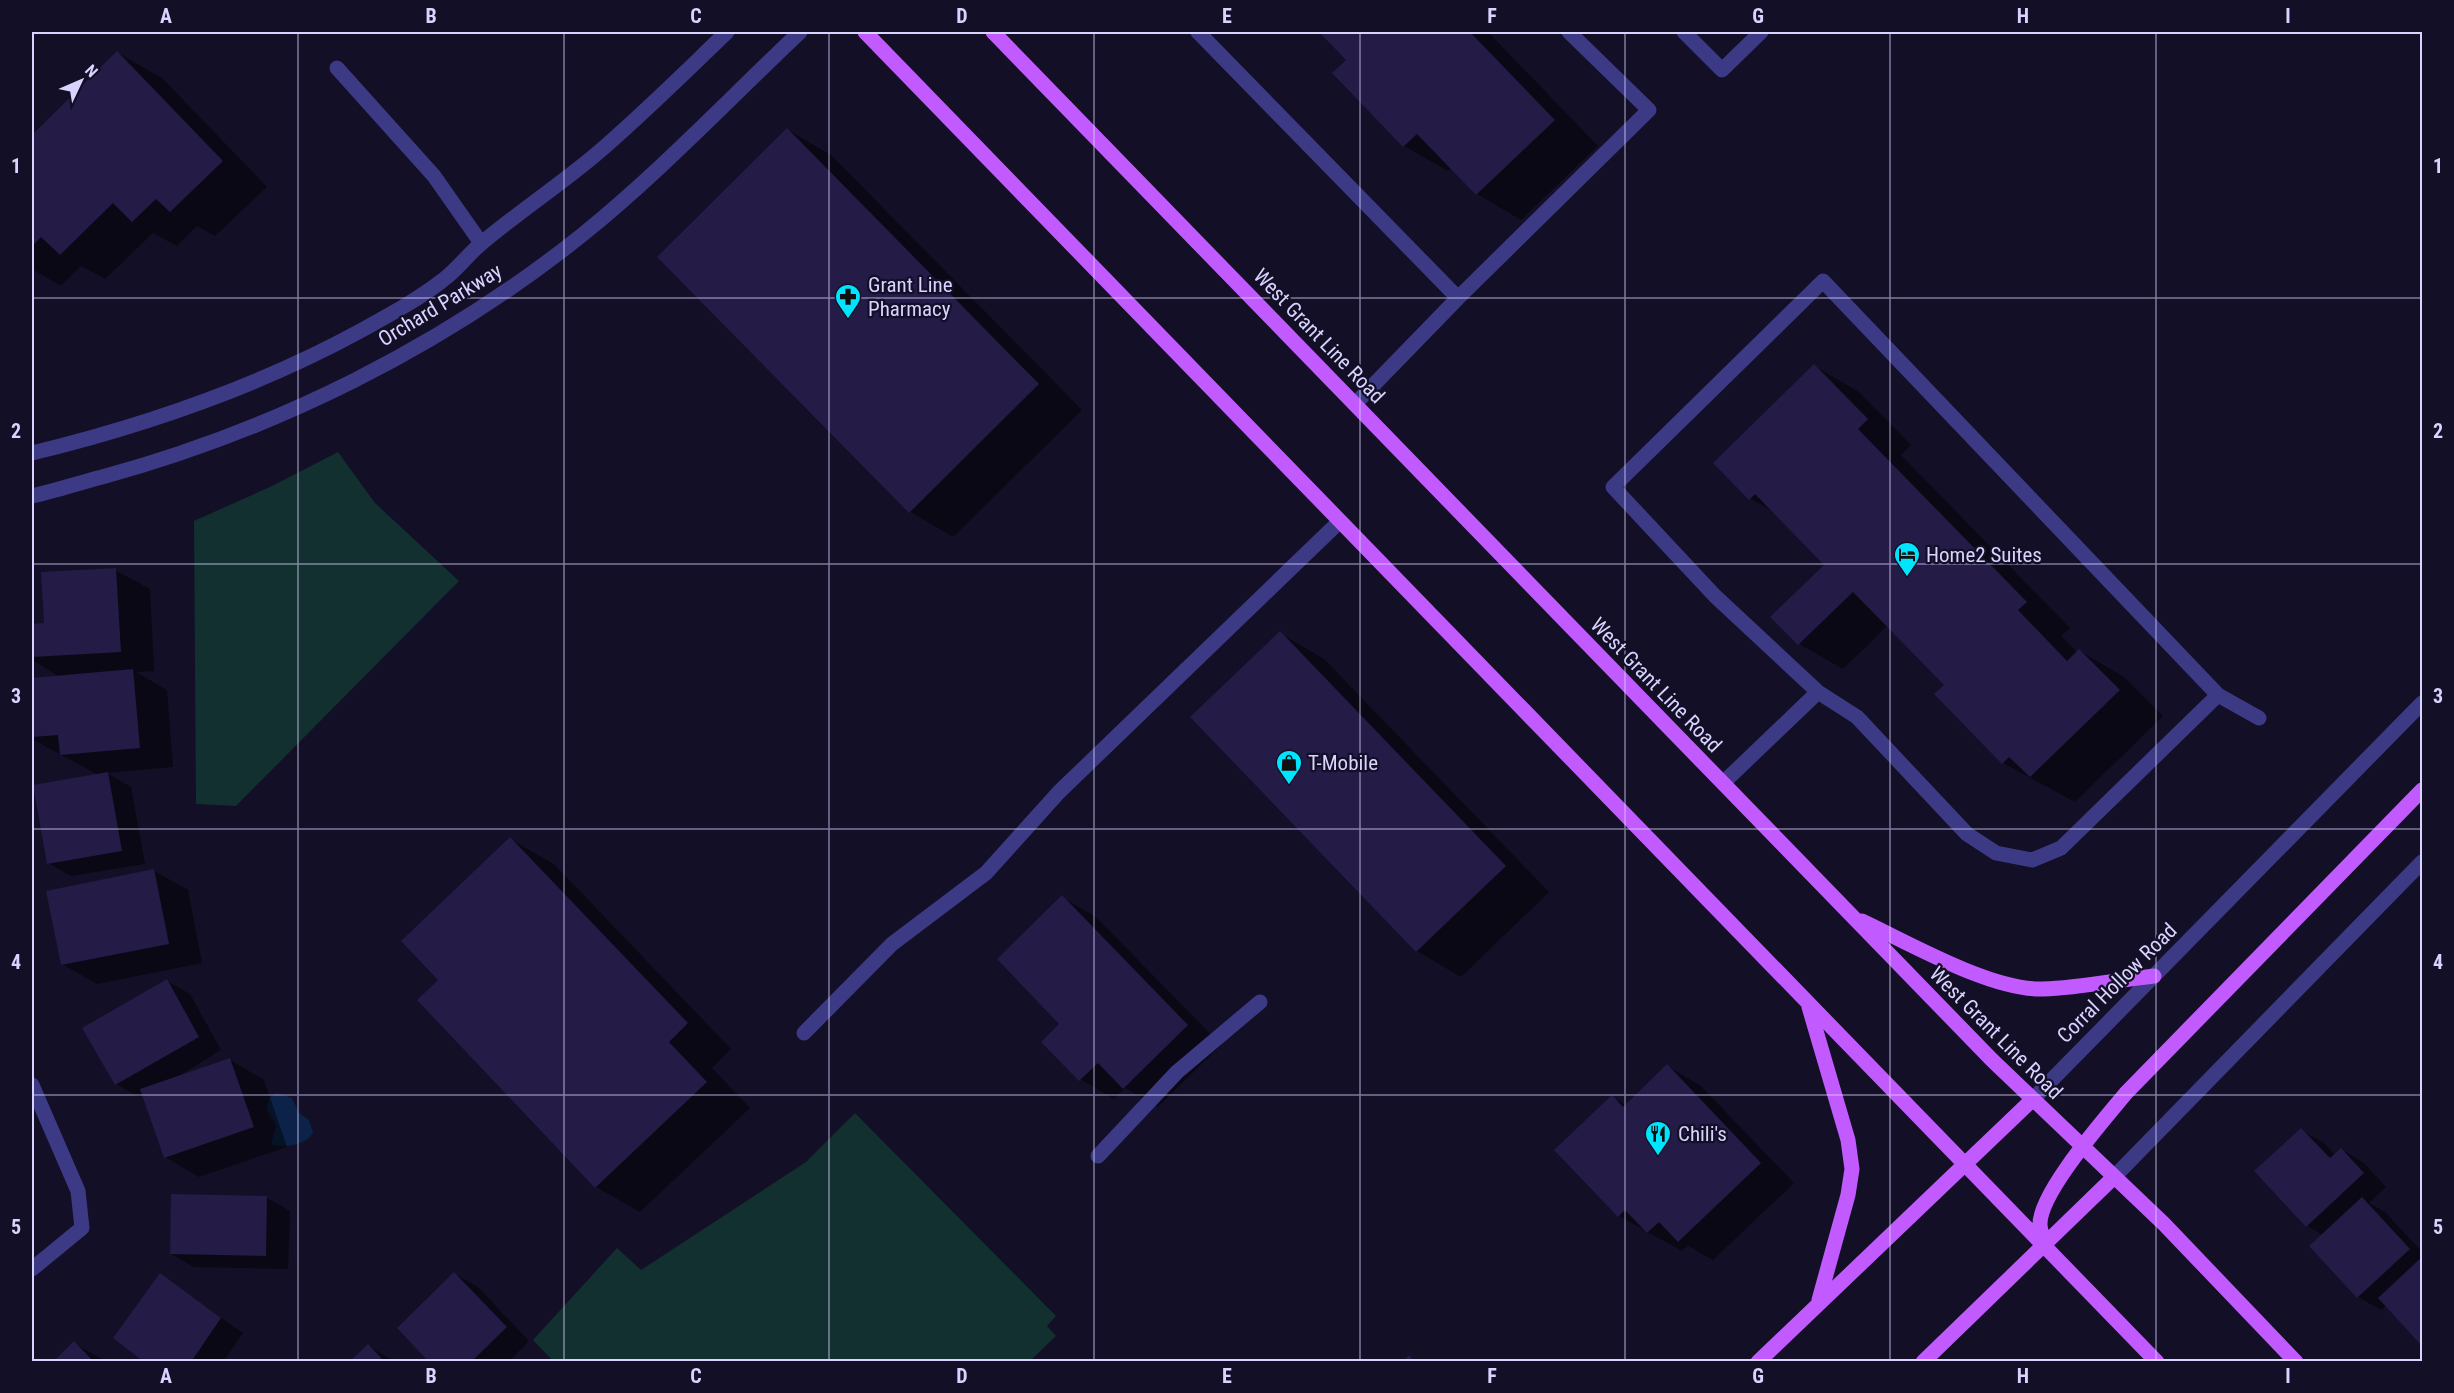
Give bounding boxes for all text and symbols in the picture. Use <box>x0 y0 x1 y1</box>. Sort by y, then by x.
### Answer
text: A <box>160 4 172 28</box>
text: B <box>425 4 437 28</box>
text: C <box>690 4 702 28</box>
text: D <box>956 4 968 28</box>
text: E <box>1222 4 1232 28</box>
text: F <box>1487 4 1497 28</box>
text: G <box>1752 4 1764 28</box>
text: H <box>2017 4 2029 28</box>
text: I <box>2285 4 2291 28</box>
north arrow <box>51 51 111 111</box>
text: N <box>81 61 102 81</box>
text: 1 <box>11 154 21 178</box>
text: 1 <box>2433 154 2443 178</box>
street label: Orchard Parkway <box>374 259 506 351</box>
street label: West Grant Line Road <box>1249 264 1389 408</box>
place label: Grant Line Pharmacy <box>868 273 953 321</box>
pharmacy icon: Grant Line Pharmacy <box>833 282 863 320</box>
text: 2 <box>11 419 21 443</box>
text: 2 <box>2433 419 2443 443</box>
hotel icon: Home2 Suites <box>1892 540 1922 578</box>
place label: Home2 Suites <box>1926 543 2042 567</box>
street label: West Grant Line Road <box>1586 613 1726 757</box>
text: 3 <box>11 684 21 708</box>
text: 3 <box>2433 684 2443 708</box>
shop icon: T-Mobile <box>1274 748 1304 786</box>
place label: T-Mobile <box>1308 751 1378 775</box>
street label: Corral Hollow Road <box>2052 918 2182 1048</box>
text: 4 <box>11 950 21 974</box>
text: 4 <box>2433 950 2443 974</box>
street label: West Grant Line Road <box>1925 962 2067 1104</box>
restaurant icon: Chili's <box>1643 1119 1673 1157</box>
place label: Chili's <box>1678 1122 1727 1146</box>
text: 5 <box>11 1215 21 1239</box>
text: 5 <box>2433 1215 2443 1239</box>
text: A <box>160 1364 172 1388</box>
text: B <box>425 1364 437 1388</box>
text: C <box>690 1364 702 1388</box>
text: D <box>956 1364 968 1388</box>
text: E <box>1222 1364 1232 1388</box>
text: F <box>1487 1364 1497 1388</box>
text: G <box>1752 1364 1764 1388</box>
text: H <box>2017 1364 2029 1388</box>
text: I <box>2285 1364 2291 1388</box>

